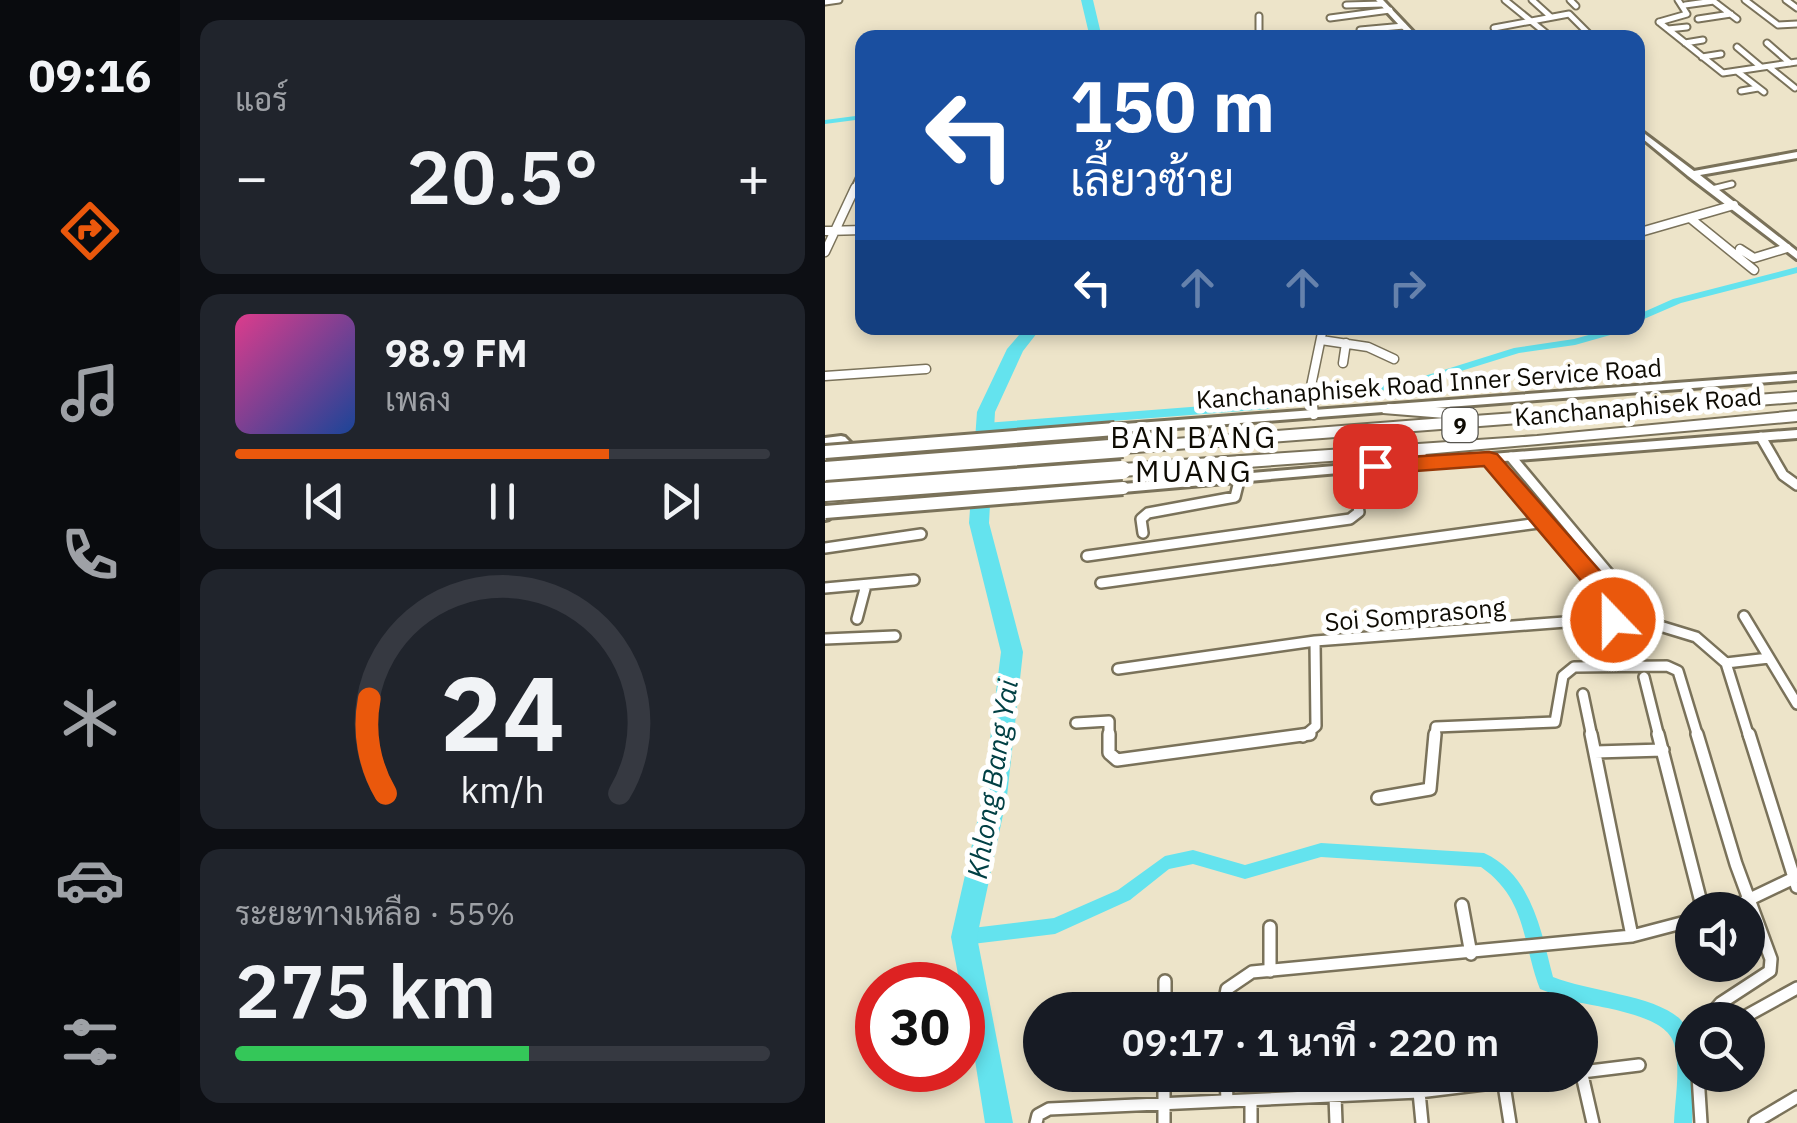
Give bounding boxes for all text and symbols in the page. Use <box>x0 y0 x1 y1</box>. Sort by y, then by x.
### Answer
text: 09:16 <box>29 46 151 104</box>
text: 150 m <box>1070 60 1275 151</box>
icon: left <box>905 70 1035 200</box>
text: แอร์ <box>235 78 288 120</box>
text: 20.5° <box>406 127 599 225</box>
text: − <box>235 141 268 212</box>
text: + <box>737 141 770 212</box>
text: เลี้ยวซ้าย <box>1070 150 1234 208</box>
icon: directions <box>55 196 125 266</box>
icon: left <box>1065 260 1120 315</box>
icon: ahead <box>1170 260 1225 315</box>
icon: ahead <box>1275 260 1330 315</box>
icon: right <box>1380 260 1435 315</box>
text: 98.9 FM <box>385 328 528 377</box>
street label: Kanchanaphisek Road Inner Service Road <box>1195 352 1663 414</box>
icon: music <box>55 358 125 428</box>
text: เพลง <box>385 378 451 420</box>
street label: Kanchanaphisek Road <box>1513 380 1763 432</box>
road number: 9 <box>1443 408 1477 442</box>
district label: BAN BANG MUANG <box>1110 417 1278 490</box>
pin <box>1333 424 1418 509</box>
icon: arrive <box>1348 439 1403 494</box>
icon: previous <box>297 474 352 529</box>
icon: pause <box>475 474 530 529</box>
icon: next <box>653 474 708 529</box>
icon: phone <box>55 520 125 590</box>
position arrow <box>1561 568 1665 672</box>
street label: Soi Somprasong <box>1323 590 1507 638</box>
text: 24 <box>440 644 565 780</box>
water label: Khlong Bang Yai <box>958 676 1026 881</box>
icon: climate <box>55 683 125 753</box>
text: km/h <box>460 766 545 813</box>
icon: car <box>55 845 125 915</box>
text: ระยะทางเหลือ · 55% <box>235 892 515 934</box>
map controls <box>1675 892 1765 1092</box>
button: sound <box>1675 892 1765 982</box>
text: 275 km <box>235 941 496 1039</box>
speed limit sign: 30 <box>855 962 985 1092</box>
button: search <box>1675 1002 1765 1092</box>
icon: filters <box>55 1007 125 1077</box>
text: 09:17 · 1 นาที · 220 m <box>1122 1017 1499 1066</box>

